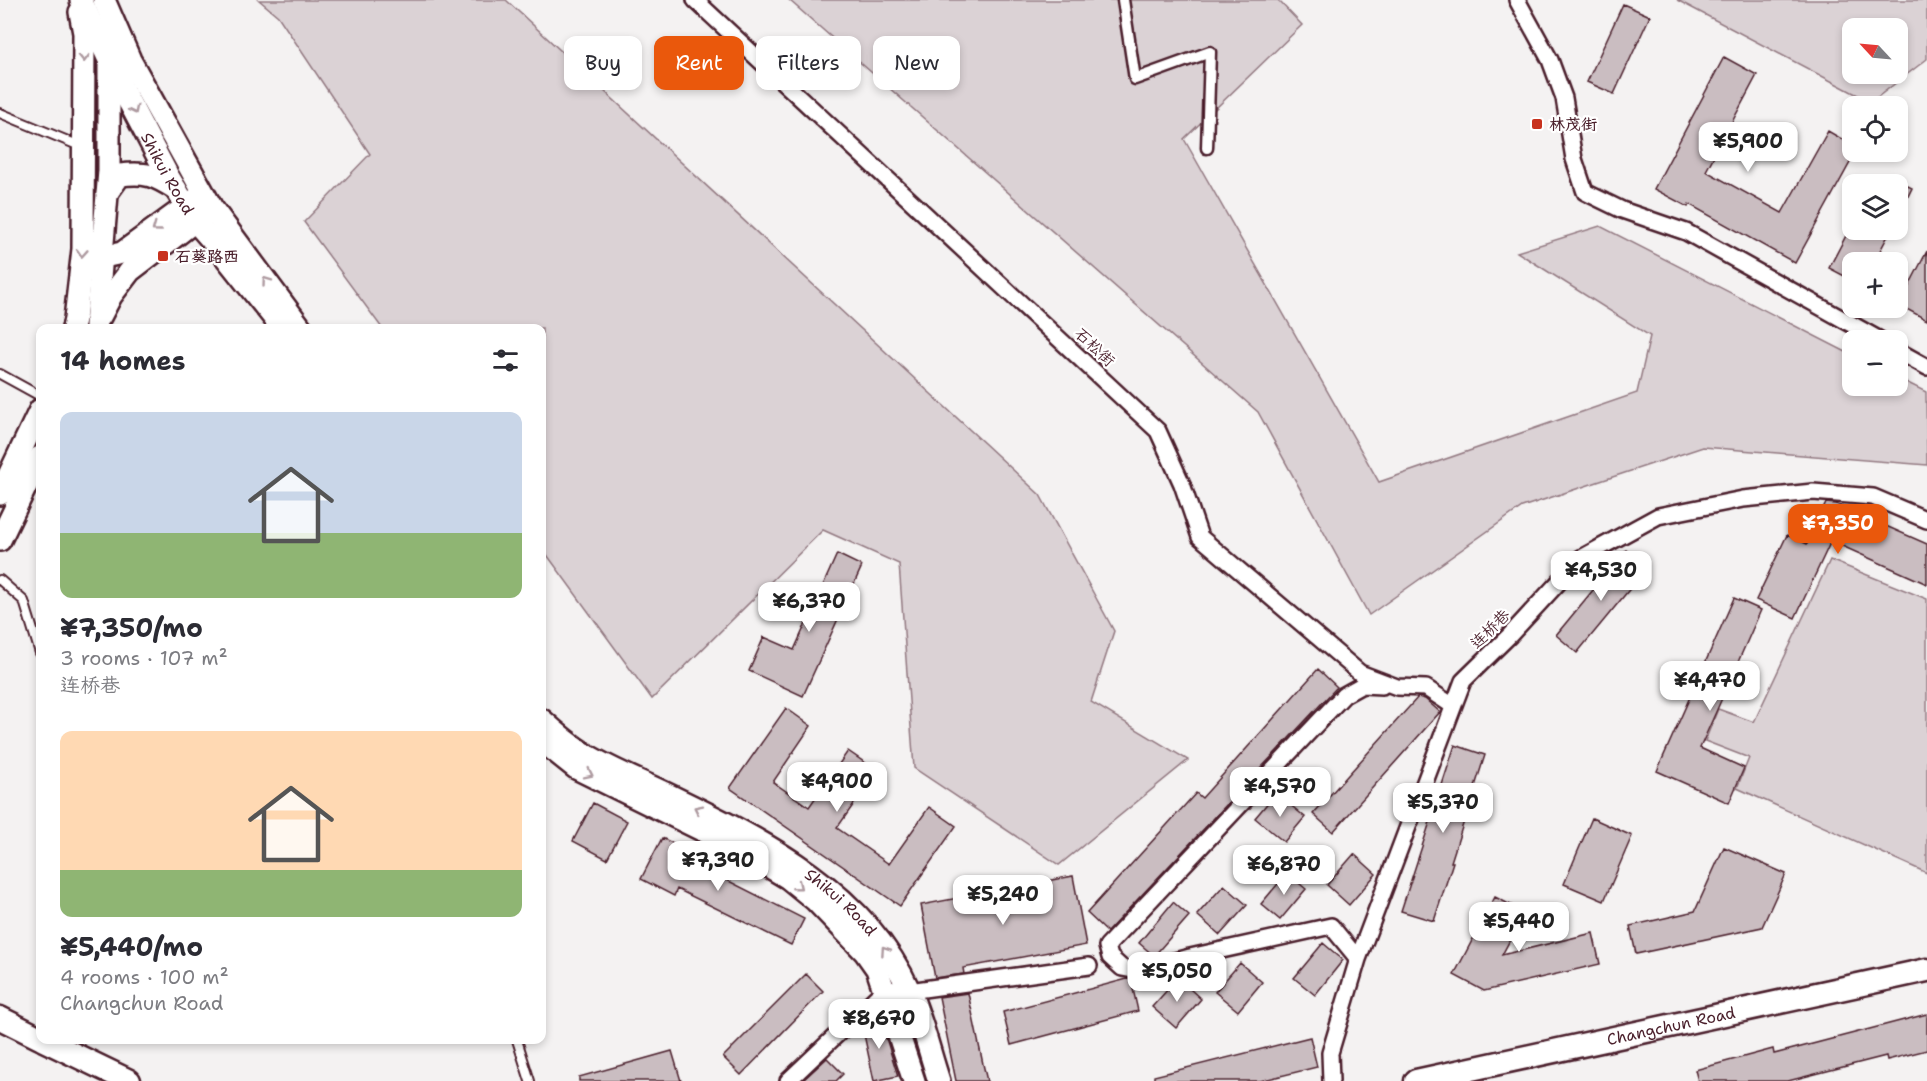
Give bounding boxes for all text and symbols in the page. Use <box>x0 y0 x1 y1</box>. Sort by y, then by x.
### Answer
north arrow <box>1842 18 1908 84</box>
map controls <box>1842 18 1908 396</box>
chip: Buy <box>564 36 642 90</box>
chip: Rent <box>654 36 744 90</box>
chip: Filters <box>756 36 861 90</box>
chip: New <box>873 36 960 90</box>
one-way arrow <box>78 53 90 62</box>
button: locate <box>1842 96 1908 162</box>
one-way arrow <box>126 103 138 114</box>
place label: 林茂街 <box>1549 114 1597 135</box>
marker: 林茂街 <box>1530 117 1544 131</box>
pin: ¥5,900 <box>1699 122 1797 173</box>
text: ¥5,900 <box>1713 128 1783 154</box>
street label: Shikui Road <box>136 129 199 218</box>
button: layers <box>1842 174 1908 240</box>
one-way arrow <box>152 220 163 231</box>
place label: 石葵路西 <box>175 246 239 267</box>
one-way arrow <box>76 248 89 257</box>
marker: 石葵路西 <box>156 249 170 263</box>
button: + <box>1842 252 1908 318</box>
one-way arrow <box>262 277 273 288</box>
street label: 石松街 <box>1070 323 1120 371</box>
button: − <box>1842 330 1908 396</box>
text: 14 homes <box>60 343 186 378</box>
icon: filters <box>489 344 522 377</box>
icon: home <box>237 451 345 559</box>
pin: ¥7,350 <box>1789 504 1887 555</box>
text: ¥7,350 <box>1802 510 1874 536</box>
pin: ¥4,530 <box>1552 551 1650 602</box>
text: ¥4,530 <box>1565 557 1637 583</box>
pin: ¥6,370 <box>760 582 858 633</box>
text: ¥6,370 <box>772 588 846 614</box>
street label: 连桥巷 <box>1466 605 1514 653</box>
text: ¥7,350/mo <box>60 610 203 645</box>
text: 3 rooms · 107 m² <box>60 645 228 671</box>
pin: ¥4,470 <box>1661 661 1759 712</box>
text: ¥4,470 <box>1674 667 1746 693</box>
text: 连桥巷 <box>60 672 120 698</box>
pin: ¥4,900 <box>788 762 886 813</box>
one-way arrow <box>583 767 594 779</box>
pin: ¥4,570 <box>1231 767 1329 818</box>
text: ¥4,900 <box>801 768 873 794</box>
icon: home <box>237 770 345 878</box>
text: ¥4,570 <box>1244 773 1316 799</box>
pin: ¥5,370 <box>1394 783 1492 834</box>
text: ¥5,370 <box>1407 789 1479 815</box>
one-way arrow <box>693 805 704 817</box>
pin: ¥7,390 <box>669 841 767 892</box>
pin: ¥6,870 <box>1235 845 1333 896</box>
text: ¥7,390 <box>682 847 754 873</box>
text: ¥6,870 <box>1247 851 1321 877</box>
street label: Shikui Road <box>801 863 882 940</box>
pin: ¥5,240 <box>954 875 1052 926</box>
one-way arrow <box>791 879 802 890</box>
text: ¥5,240 <box>967 881 1039 907</box>
pin: ¥5,440 <box>1470 902 1568 953</box>
text: ¥5,440 <box>1483 908 1555 934</box>
text: ¥5,440/mo <box>60 929 203 964</box>
one-way arrow <box>881 946 892 957</box>
pin: ¥5,050 <box>1128 952 1226 1003</box>
text: ¥5,050 <box>1141 958 1213 984</box>
text: 4 rooms · 100 m² <box>60 964 229 990</box>
text: Changchun Road <box>60 990 224 1016</box>
pin: ¥8,670 <box>830 999 928 1050</box>
street label: Changchun Road <box>1605 1001 1737 1050</box>
text: ¥8,670 <box>842 1005 916 1031</box>

